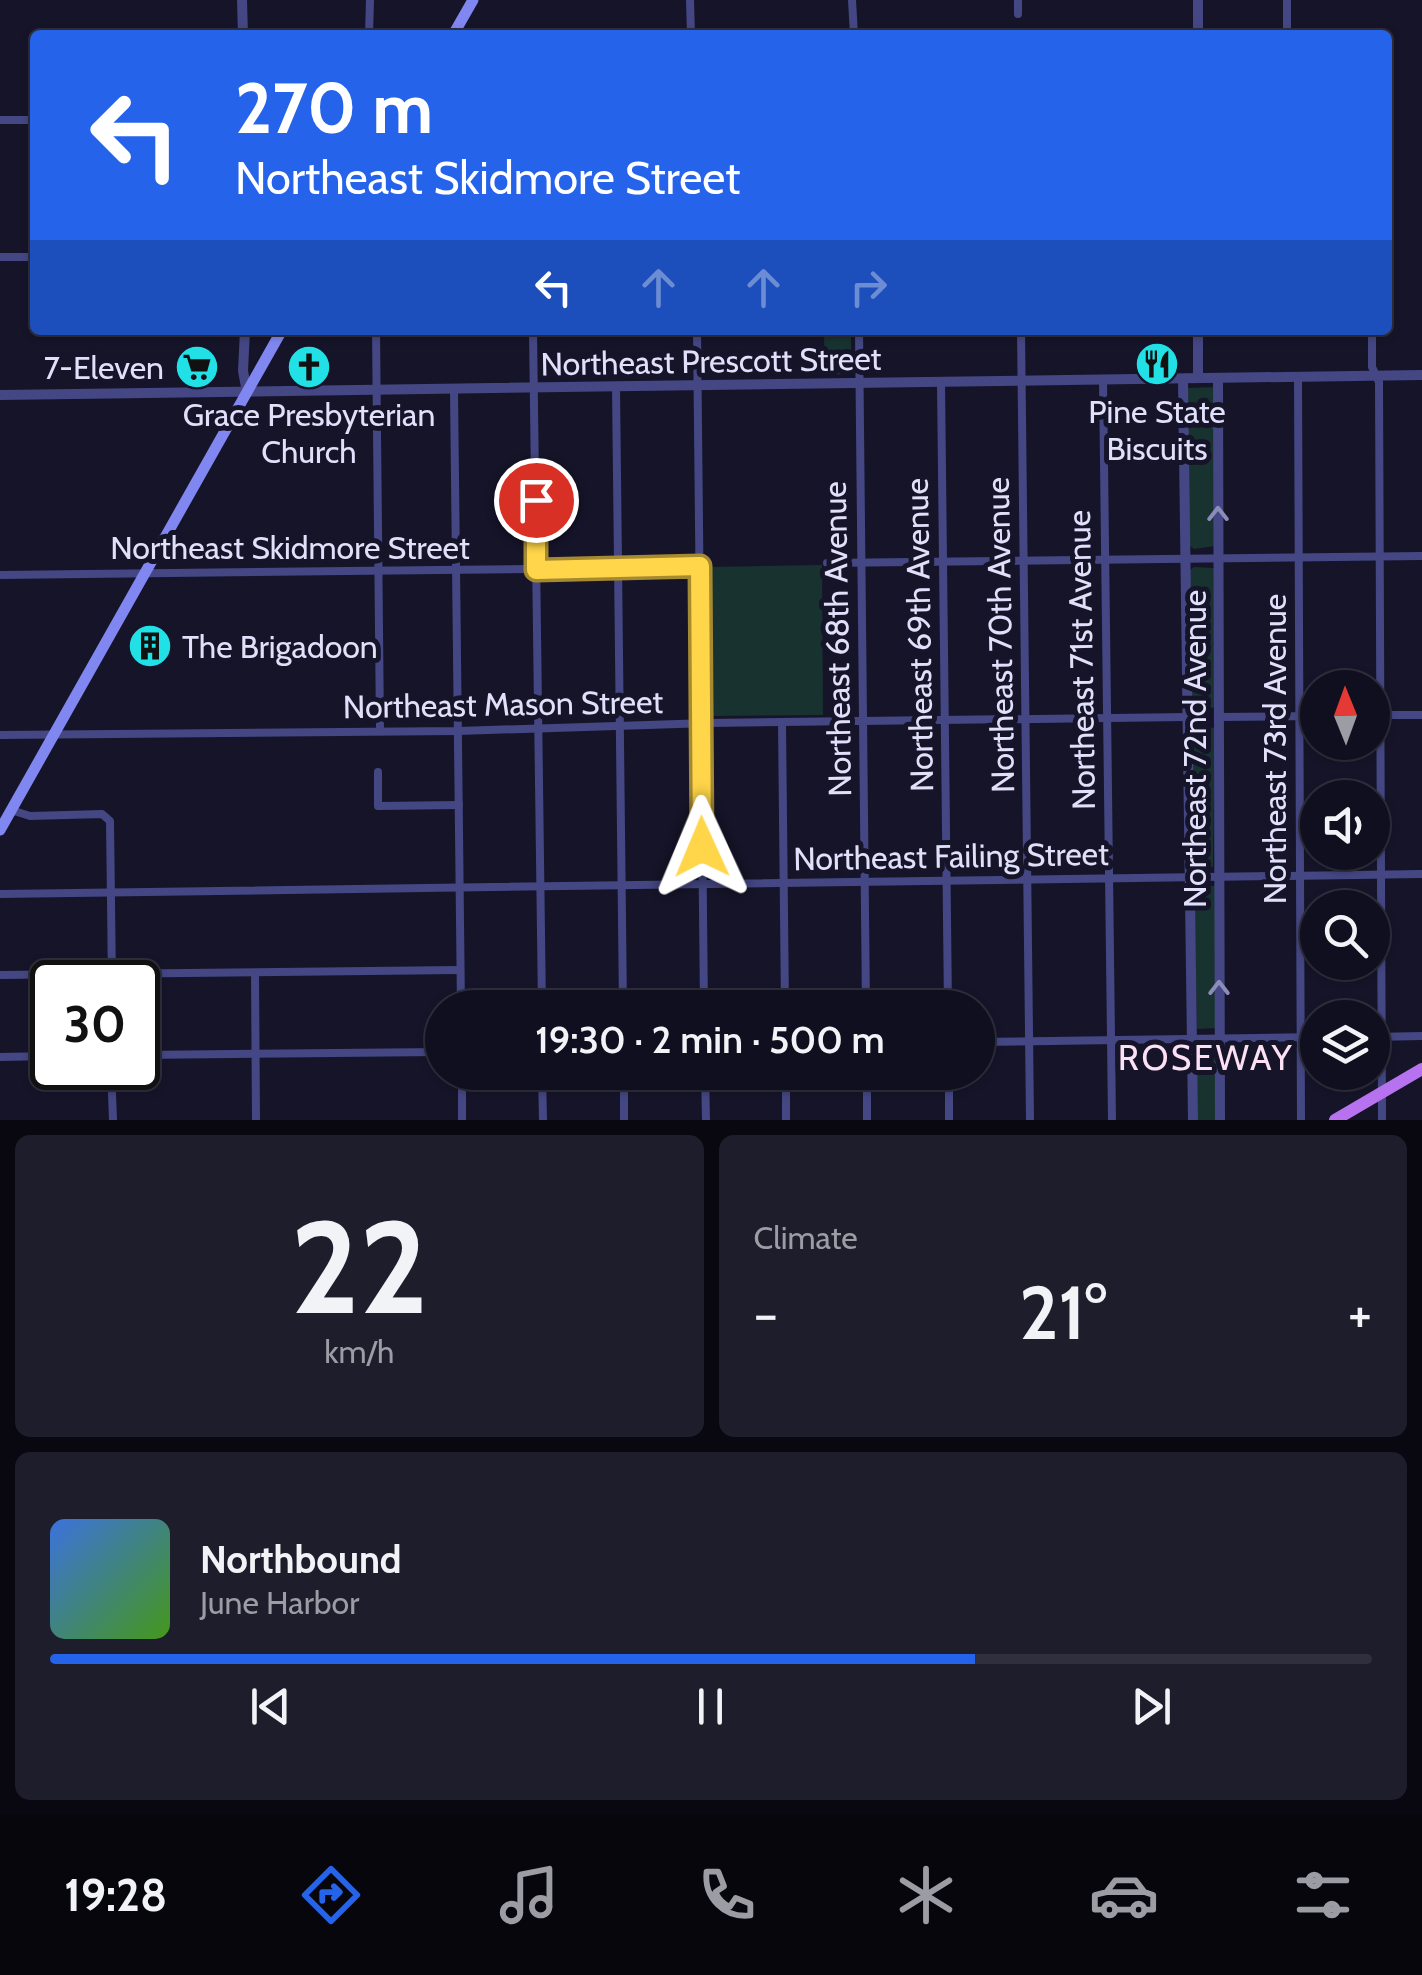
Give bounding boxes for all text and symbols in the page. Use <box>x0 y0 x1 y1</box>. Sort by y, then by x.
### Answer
text: 270 m <box>235 65 433 151</box>
icon: left <box>70 70 200 200</box>
text: Northeast Skidmore Street <box>235 151 741 205</box>
icon: left <box>526 260 581 315</box>
icon: ahead <box>631 260 686 315</box>
icon: ahead <box>736 260 791 315</box>
icon: right <box>841 260 896 315</box>
street label: Northeast Prescott Street <box>540 339 882 383</box>
restaurant icon: Pine State Biscuits <box>1134 341 1180 387</box>
supermarket icon: 7-Eleven <box>174 344 220 390</box>
church icon: Grace Presbyterian Church <box>286 344 332 390</box>
place label: 7-Eleven <box>44 348 164 387</box>
place label: Pine State Biscuits <box>1088 392 1226 468</box>
place label: Grace Presbyterian Church <box>183 395 435 471</box>
pin <box>494 458 579 543</box>
icon: arrive <box>509 473 564 528</box>
street label: Northeast 70th Avenue <box>978 477 1022 793</box>
street label: Northeast 69th Avenue <box>897 478 941 792</box>
street label: Northeast 68th Avenue <box>815 481 859 797</box>
one-way arrow <box>1207 506 1229 522</box>
street label: Northeast 71st Avenue <box>1059 510 1103 810</box>
street label: Northeast Skidmore Street <box>110 528 470 567</box>
street label: Northeast 72nd Avenue <box>1175 590 1214 908</box>
street label: Northeast 73rd Avenue <box>1255 594 1294 904</box>
building icon: The Brigadoon <box>127 623 173 669</box>
place label: The Brigadoon <box>182 627 378 666</box>
north arrow <box>1300 670 1390 760</box>
map controls <box>1300 670 1390 1090</box>
street label: Northeast Mason Street <box>343 682 664 726</box>
button: sound <box>1300 780 1390 870</box>
position arrow <box>650 795 754 899</box>
street label: Northeast Failing Street <box>793 834 1109 878</box>
button: search <box>1300 890 1390 980</box>
speed limit sign: 30 <box>30 960 160 1090</box>
one-way arrow <box>1208 979 1230 994</box>
button: layers <box>1300 1000 1390 1090</box>
text: 19:30 · 2 min · 500 m <box>535 1016 885 1063</box>
district label: ROSEWAY <box>1118 1036 1294 1079</box>
text: 22 <box>290 1188 428 1346</box>
text: Climate <box>754 1218 858 1257</box>
text: 21° <box>1019 1267 1107 1358</box>
text: − <box>754 1280 778 1347</box>
text: + <box>1348 1280 1372 1347</box>
text: km/h <box>324 1332 394 1371</box>
text: Northbound <box>200 1536 402 1583</box>
text: June Harbor <box>200 1583 359 1622</box>
icon: previous <box>243 1679 298 1734</box>
icon: pause <box>683 1679 738 1734</box>
icon: next <box>1124 1679 1179 1734</box>
icon: directions <box>296 1860 366 1930</box>
icon: music <box>494 1860 564 1930</box>
icon: phone <box>692 1860 762 1930</box>
icon: climate <box>891 1860 961 1930</box>
icon: car <box>1089 1860 1159 1930</box>
icon: filters <box>1288 1860 1358 1930</box>
text: 19:28 <box>64 1868 167 1922</box>

